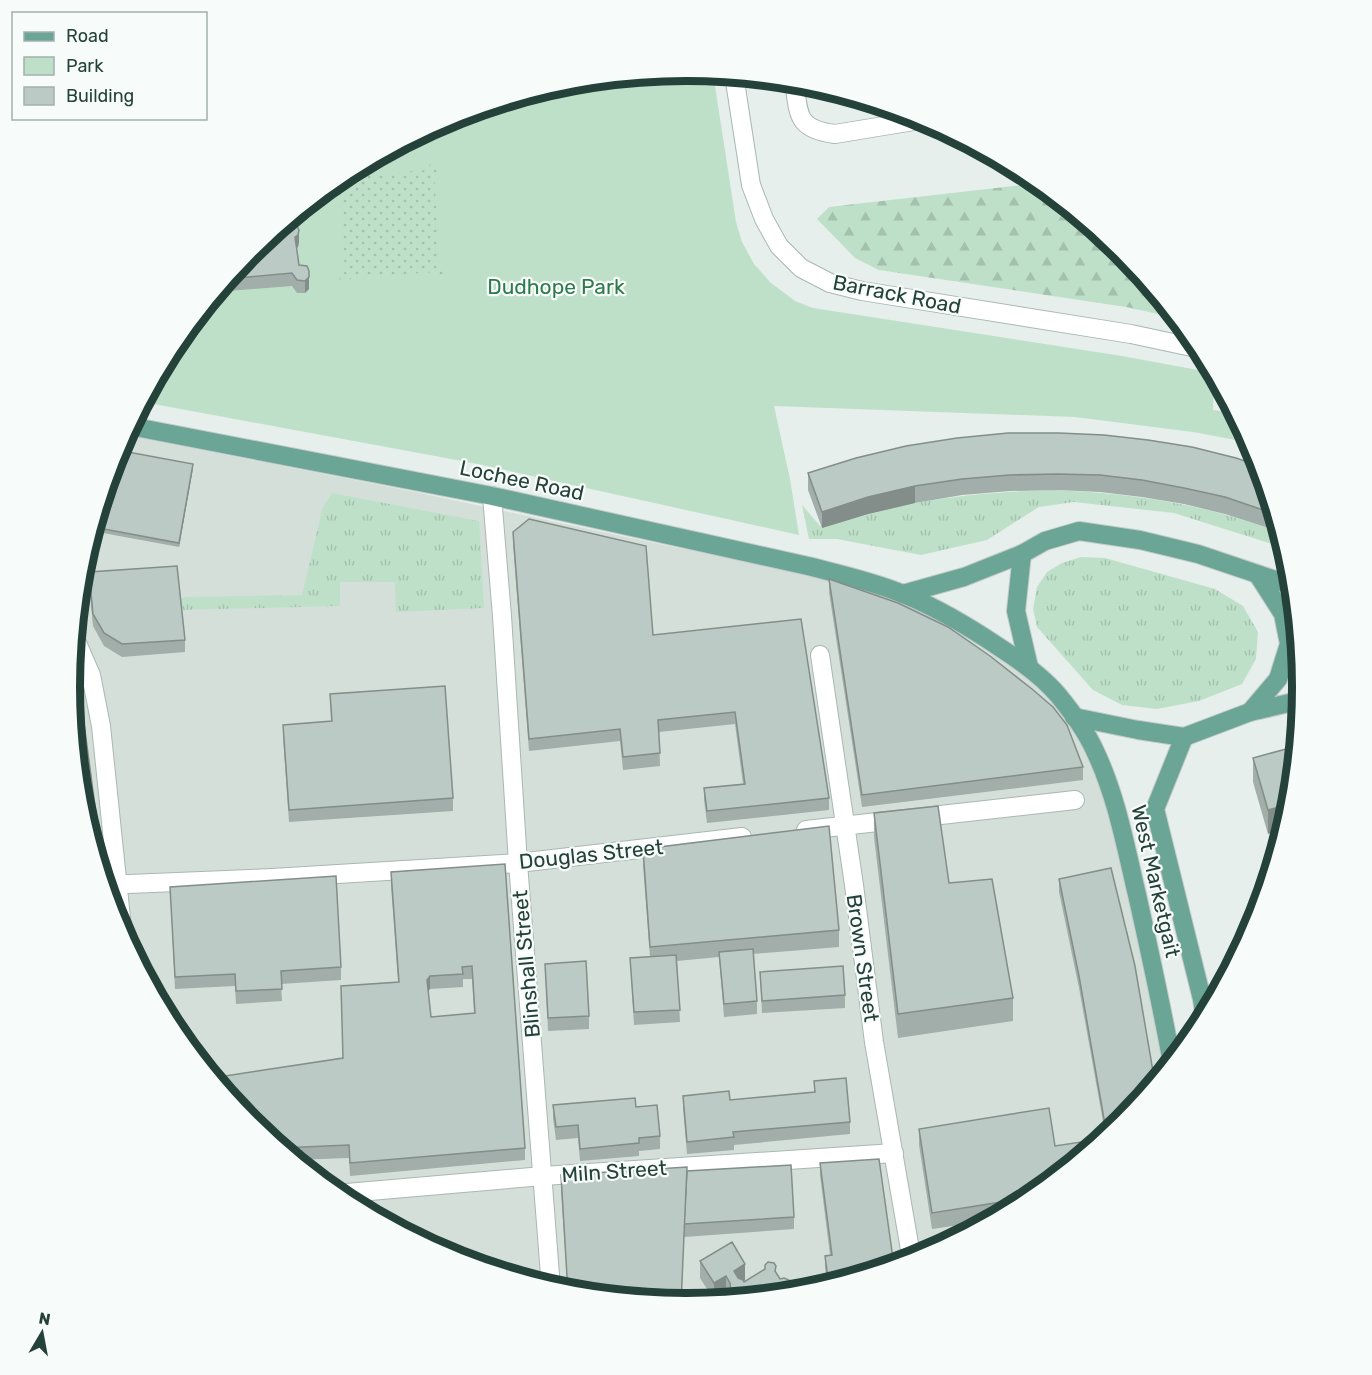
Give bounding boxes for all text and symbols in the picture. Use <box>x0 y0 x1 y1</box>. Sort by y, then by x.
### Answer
legend <box>12 12 207 120</box>
text: Road <box>66 25 109 47</box>
text: Park <box>66 55 104 77</box>
text: Building <box>66 85 134 107</box>
street label: Barrack Road <box>831 269 963 319</box>
park label: Dudhope Park <box>487 274 625 299</box>
street label: Lochee Road <box>458 455 586 505</box>
street label: West Marketgait <box>1126 802 1186 960</box>
street label: Douglas Street <box>518 834 664 874</box>
street label: Blinshall Street <box>507 889 545 1039</box>
street label: Brown Street <box>842 892 884 1024</box>
street label: Miln Street <box>561 1155 667 1187</box>
north arrow <box>12 1303 72 1363</box>
text: N <box>37 1308 52 1329</box>

